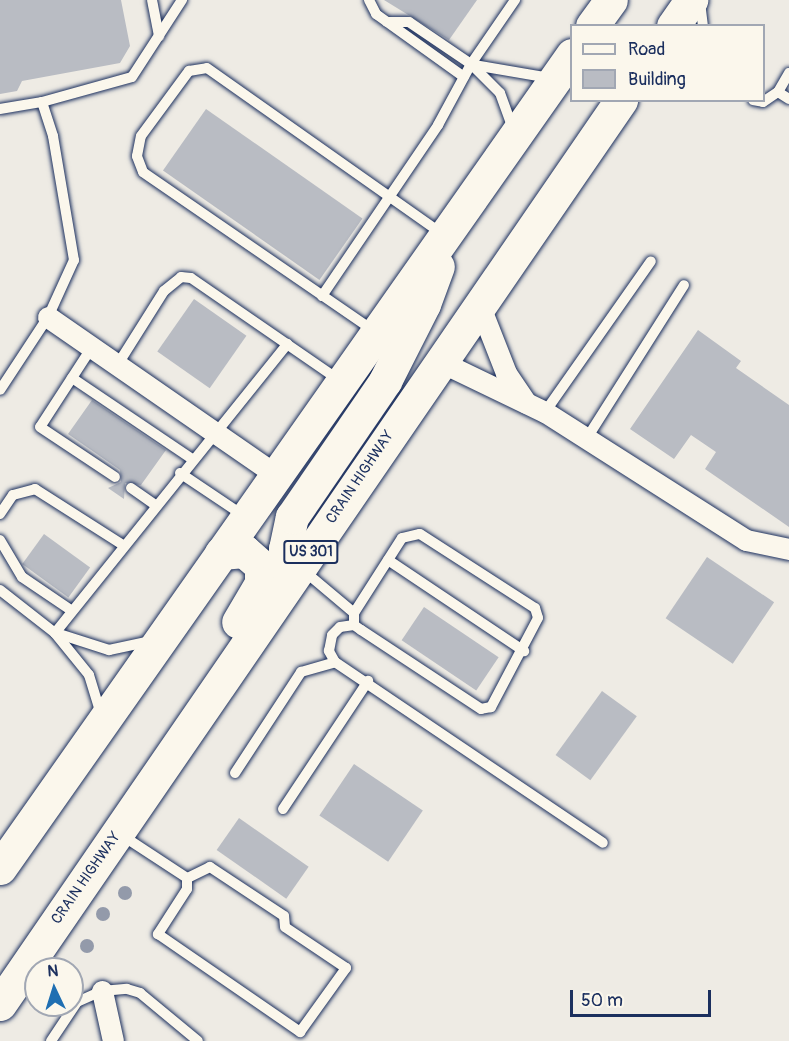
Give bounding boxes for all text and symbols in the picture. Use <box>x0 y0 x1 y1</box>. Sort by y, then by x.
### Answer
legend <box>570 24 765 102</box>
text: Road <box>628 38 665 61</box>
text: Building <box>628 68 686 91</box>
street label: CRAIN HIGHWAY <box>322 427 398 527</box>
road number: US 301 <box>282 541 340 563</box>
street label: CRAIN HIGHWAY <box>48 828 124 928</box>
north arrow <box>24 957 84 1017</box>
text: N <box>47 961 59 981</box>
scale bar <box>573 978 714 1016</box>
text: 50 m <box>581 989 623 1012</box>

